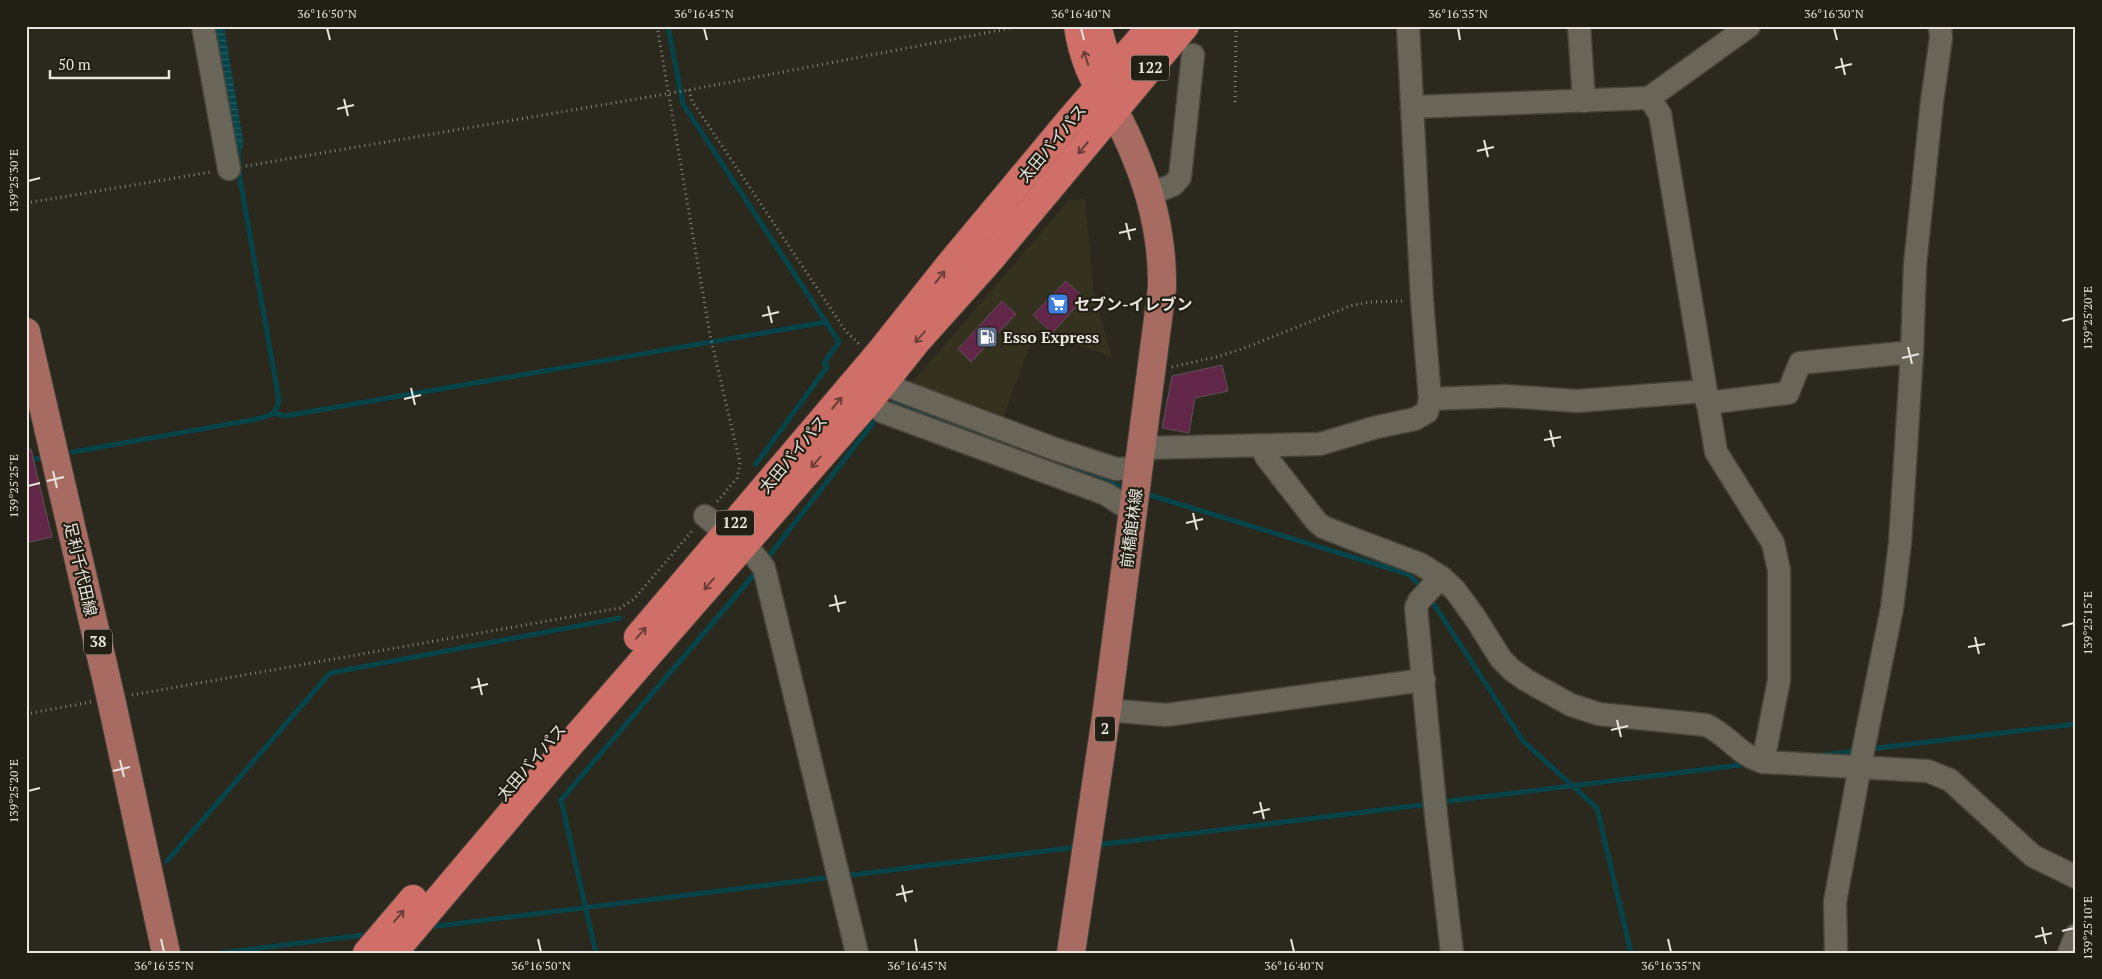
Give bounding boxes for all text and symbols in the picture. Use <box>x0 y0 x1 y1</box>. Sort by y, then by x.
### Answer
text: 36°16'50"N <box>297 6 357 21</box>
text: 36°16'45"N <box>674 6 734 21</box>
text: 36°16'40"N <box>1051 6 1111 21</box>
text: 36°16'35"N <box>1428 6 1488 21</box>
text: 36°16'30"N <box>1804 6 1864 21</box>
scale bar <box>50 48 169 80</box>
one-way arrow <box>1080 51 1090 67</box>
text: 50 m <box>58 54 91 74</box>
road number: 122 <box>1131 56 1169 80</box>
street label: 太田バイパス <box>1013 99 1091 187</box>
one-way arrow <box>1077 141 1088 154</box>
text: 139°25'30"E <box>6 149 21 213</box>
one-way arrow <box>935 271 946 284</box>
text: 139°25'20"E <box>2080 286 2095 350</box>
supermarket icon: セブン-イレブン <box>1046 292 1070 316</box>
place label: セブン-イレブン <box>1074 293 1193 315</box>
fuel station icon: Esso Express <box>975 325 999 349</box>
place label: Esso Express <box>1003 326 1099 348</box>
one-way arrow <box>914 331 926 344</box>
one-way arrow <box>832 396 843 409</box>
street label: 太田バイパス <box>754 410 832 498</box>
text: 139°25'25"E <box>6 454 21 518</box>
one-way arrow <box>810 455 821 468</box>
street label: 前橋館林線 <box>1115 487 1147 569</box>
road number: 122 <box>716 510 754 536</box>
street label: 足利千代田線 <box>59 520 103 618</box>
one-way arrow <box>703 578 715 591</box>
text: 139°25'15"E <box>2080 591 2095 655</box>
one-way arrow <box>636 627 647 640</box>
road number: 38 <box>84 630 112 654</box>
road number: 2 <box>1095 716 1115 742</box>
street label: 太田バイパス <box>491 719 571 805</box>
text: 139°25'20"E <box>6 759 21 823</box>
text: 139°25'10"E <box>2080 896 2095 960</box>
one-way arrow <box>393 909 405 922</box>
text: 36°16'55"N <box>134 958 194 973</box>
text: 36°16'50"N <box>511 958 571 973</box>
text: 36°16'45"N <box>887 958 947 973</box>
text: 36°16'40"N <box>1264 958 1324 973</box>
text: 36°16'35"N <box>1641 958 1701 973</box>

